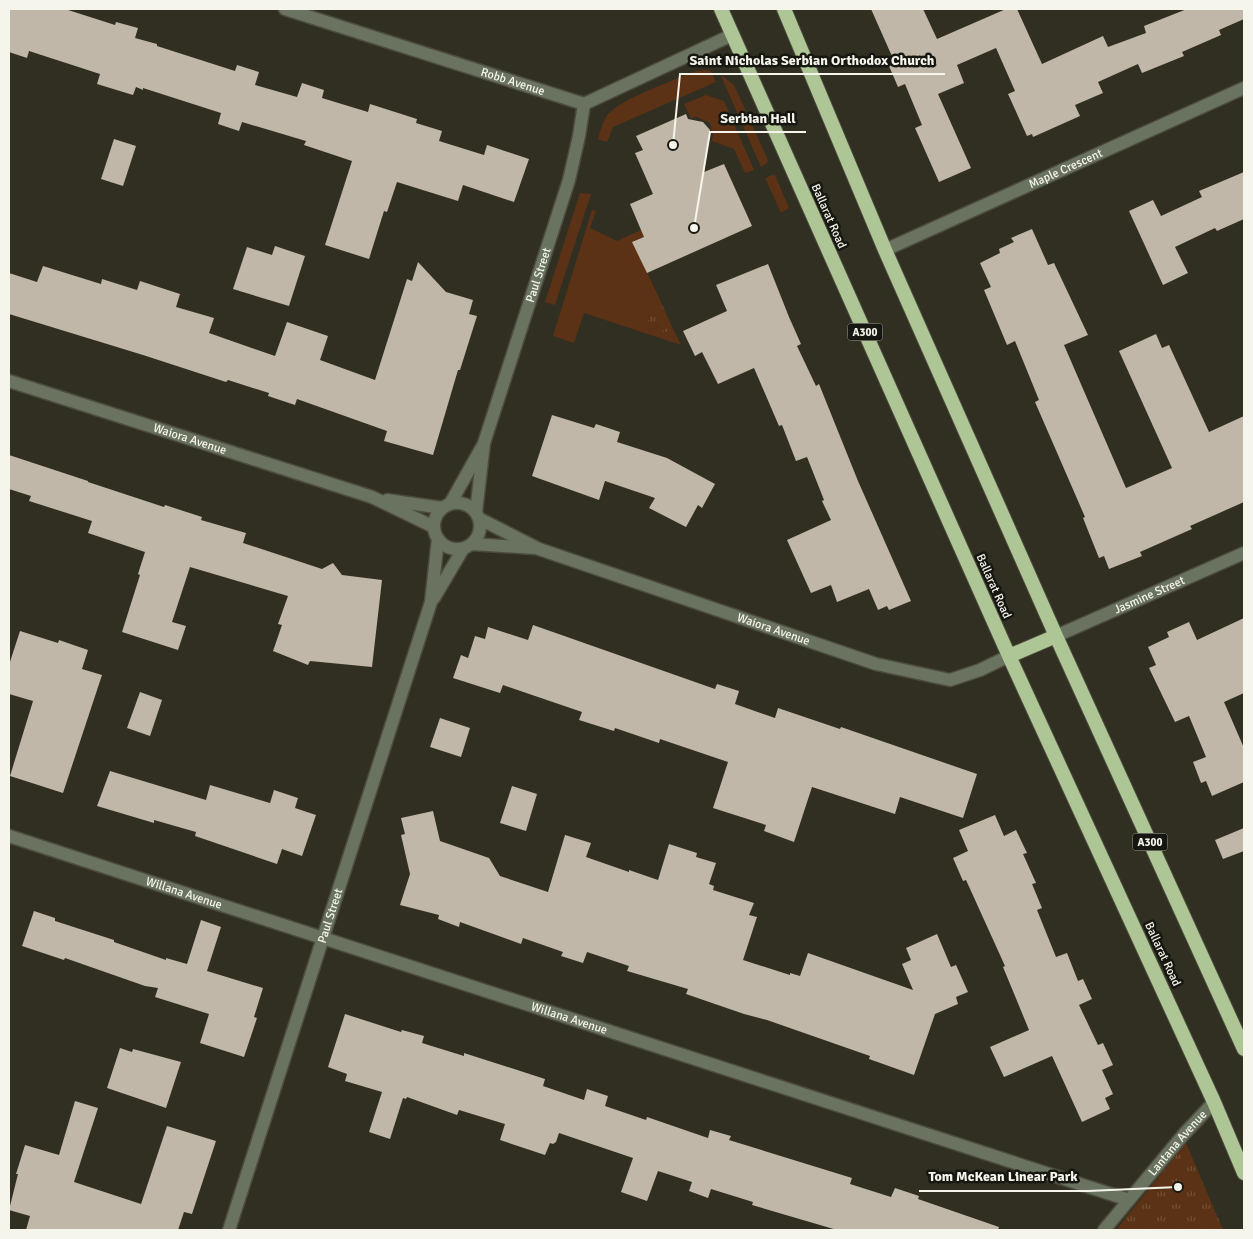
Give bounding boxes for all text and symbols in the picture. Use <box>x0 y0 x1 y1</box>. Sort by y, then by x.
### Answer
callout: Saint Nicholas Serbian Orthodox Church <box>680 45 945 74</box>
text: Saint Nicholas Serbian Orthodox Church <box>690 52 935 69</box>
street label: Robb Avenue <box>479 65 546 99</box>
callout: Serbian Hall <box>710 103 806 132</box>
text: Serbian Hall <box>720 110 796 127</box>
street label: Maple Crescent <box>1026 146 1105 192</box>
street label: Ballarat Road <box>808 182 849 251</box>
street label: Paul Street <box>523 246 555 304</box>
road number: A300 <box>848 324 882 341</box>
street label: Waiora Avenue <box>151 421 228 458</box>
street label: Ballarat Road <box>973 552 1014 621</box>
street label: Jasmine Street <box>1112 573 1187 617</box>
street label: Waiora Avenue <box>735 610 812 649</box>
road number: A300 <box>1132 834 1168 850</box>
street label: Willana Avenue <box>144 874 224 913</box>
street label: Paul Street <box>315 887 346 945</box>
street label: Ballarat Road <box>1141 920 1184 989</box>
street label: Willana Avenue <box>529 999 609 1038</box>
street label: Lantana Avenue <box>1145 1107 1210 1179</box>
callout: Tom McKean Linear Park <box>919 1162 1088 1191</box>
text: Tom McKean Linear Park <box>928 1168 1078 1185</box>

